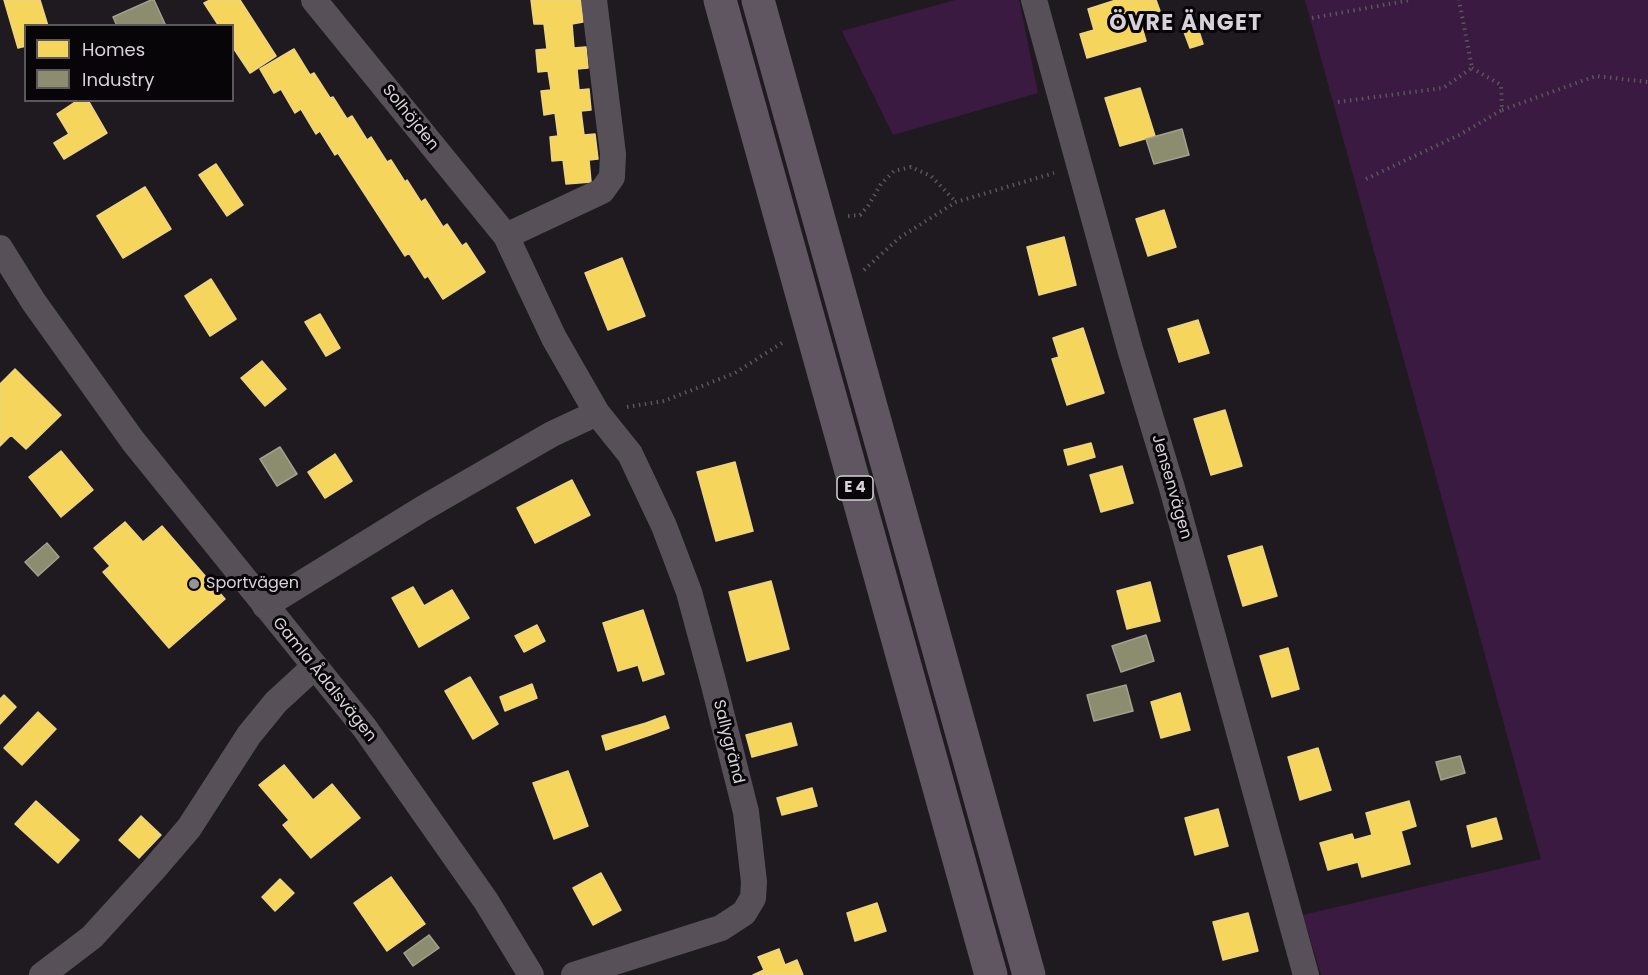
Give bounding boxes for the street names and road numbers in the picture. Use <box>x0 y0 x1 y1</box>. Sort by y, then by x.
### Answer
street label: Solhöjden <box>378 81 442 155</box>
street label: Jensenvägen <box>1147 432 1195 542</box>
road number: E 4 <box>837 476 873 500</box>
street label: Gamla Ådalsvägen <box>268 614 380 746</box>
street label: Sallygränd <box>708 698 748 786</box>

